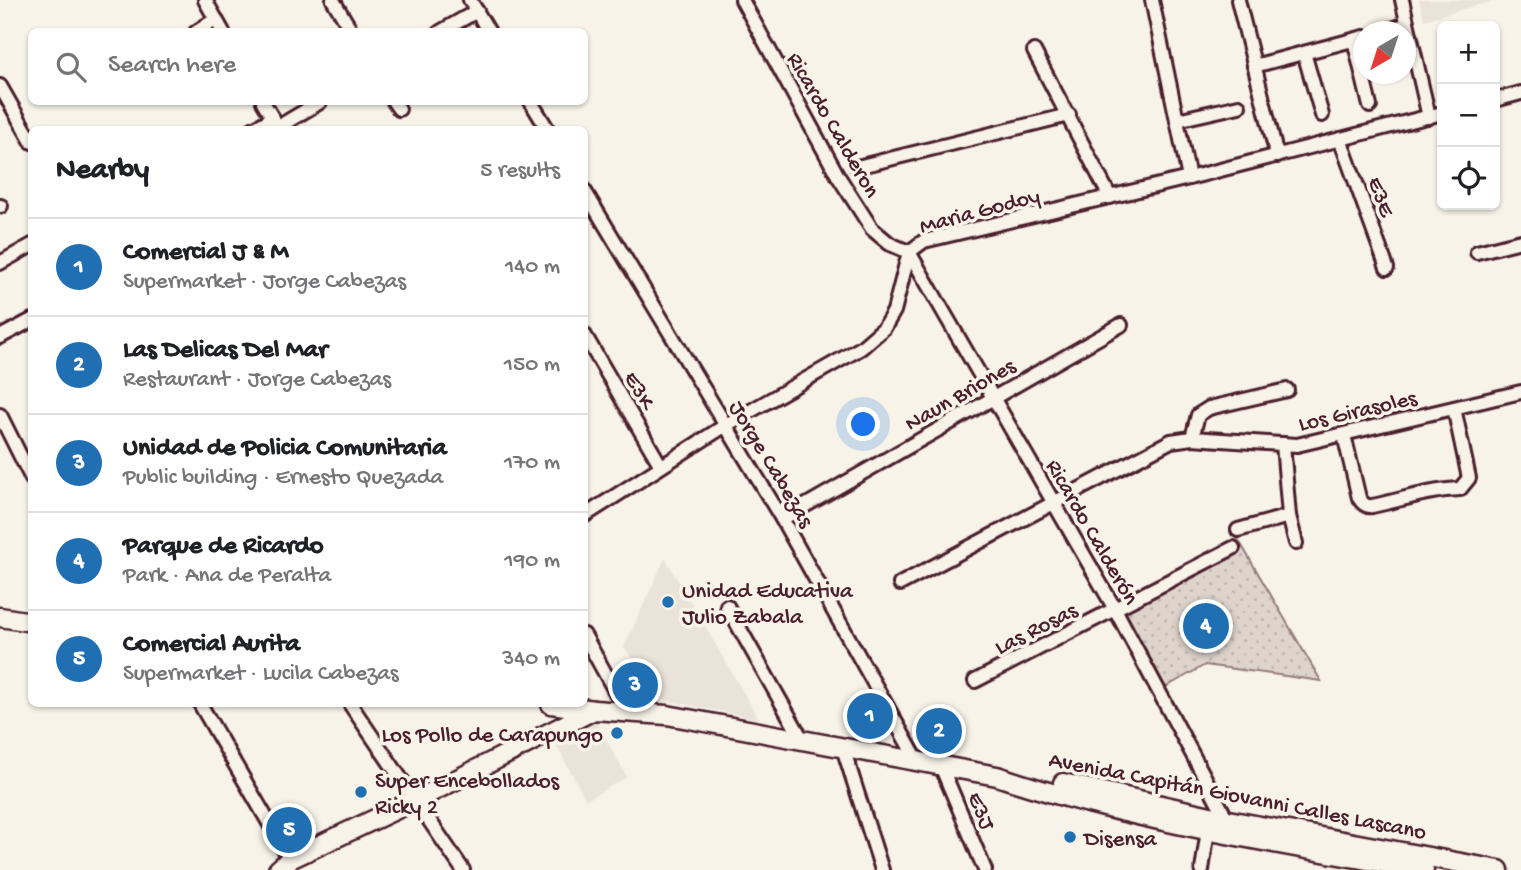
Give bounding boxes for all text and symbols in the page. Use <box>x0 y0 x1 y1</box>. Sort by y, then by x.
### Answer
north arrow <box>1353 21 1416 84</box>
map controls <box>1437 21 1500 210</box>
button: + <box>1437 21 1500 84</box>
search box <box>28 28 588 105</box>
icon: search <box>52 48 90 86</box>
street label: Ricardo Calderon <box>779 48 885 203</box>
text: Search here <box>108 51 236 82</box>
button: − <box>1437 84 1500 147</box>
button: locate <box>1437 147 1500 210</box>
text: Nearby <box>56 154 149 189</box>
text: 5 results <box>480 158 560 185</box>
street label: E3E <box>1360 173 1400 222</box>
street label: Maria Godoy <box>917 183 1043 241</box>
text: Comercial J & M <box>123 238 289 269</box>
text: 1 <box>74 254 84 281</box>
text: 140 m <box>505 254 560 281</box>
text: Supermarket · Jorge Cabezas <box>123 269 406 296</box>
text: Las Delicas Del Mar <box>123 336 327 367</box>
text: 2 <box>73 352 85 379</box>
text: 150 m <box>504 352 560 379</box>
street label: Naun Briones <box>901 353 1021 438</box>
text: Restaurant · Jorge Cabezas <box>123 367 391 394</box>
street label: E3K <box>617 367 661 416</box>
street label: Los Girasoles <box>1296 386 1420 439</box>
street label: Jorge Cabezas <box>722 396 819 534</box>
your location <box>846 407 880 441</box>
text: Unidad de Policia Comunitaria <box>123 434 447 465</box>
text: 3 <box>73 450 85 477</box>
text: 170 m <box>504 450 560 477</box>
street label: Ricardo Calderón <box>1038 455 1144 610</box>
text: Public building · Ernesto Quezada <box>123 465 443 492</box>
text: Parque de Ricardo <box>123 532 324 563</box>
text: 4 <box>74 548 84 575</box>
text: 190 m <box>504 548 560 575</box>
text: Park · Ana de Peralta <box>123 563 331 590</box>
place label: Unidad Educativa Julio Zabala <box>682 579 854 632</box>
marker: Unidad Educativa Julio Zabala <box>660 594 676 610</box>
street label: Las Rosas <box>991 598 1083 662</box>
pin: 4 <box>1183 600 1229 652</box>
text: Comercial Aurita <box>123 630 300 661</box>
text: 5 <box>73 646 85 673</box>
text: 340 m <box>502 646 560 673</box>
pin: 3 <box>612 659 658 711</box>
text: Supermarket · Lucila Cabezas <box>123 661 399 688</box>
pin: 1 <box>847 690 893 742</box>
pin: 2 <box>916 705 962 757</box>
place label: Los Pollo de Carapungo <box>382 723 603 750</box>
marker: Los Pollo de Carapungo <box>609 725 625 741</box>
street label: Avenida Capitán Giovanni Calles Lascano <box>1046 748 1429 847</box>
place label: Super Encebollados Ricky 2 <box>375 769 560 822</box>
marker: Super Encebollados Ricky 2 <box>353 784 369 800</box>
street label: E3J <box>960 788 1000 836</box>
pin: 5 <box>266 804 312 856</box>
place label: Disensa <box>1082 827 1158 854</box>
marker: Disensa <box>1062 829 1078 845</box>

